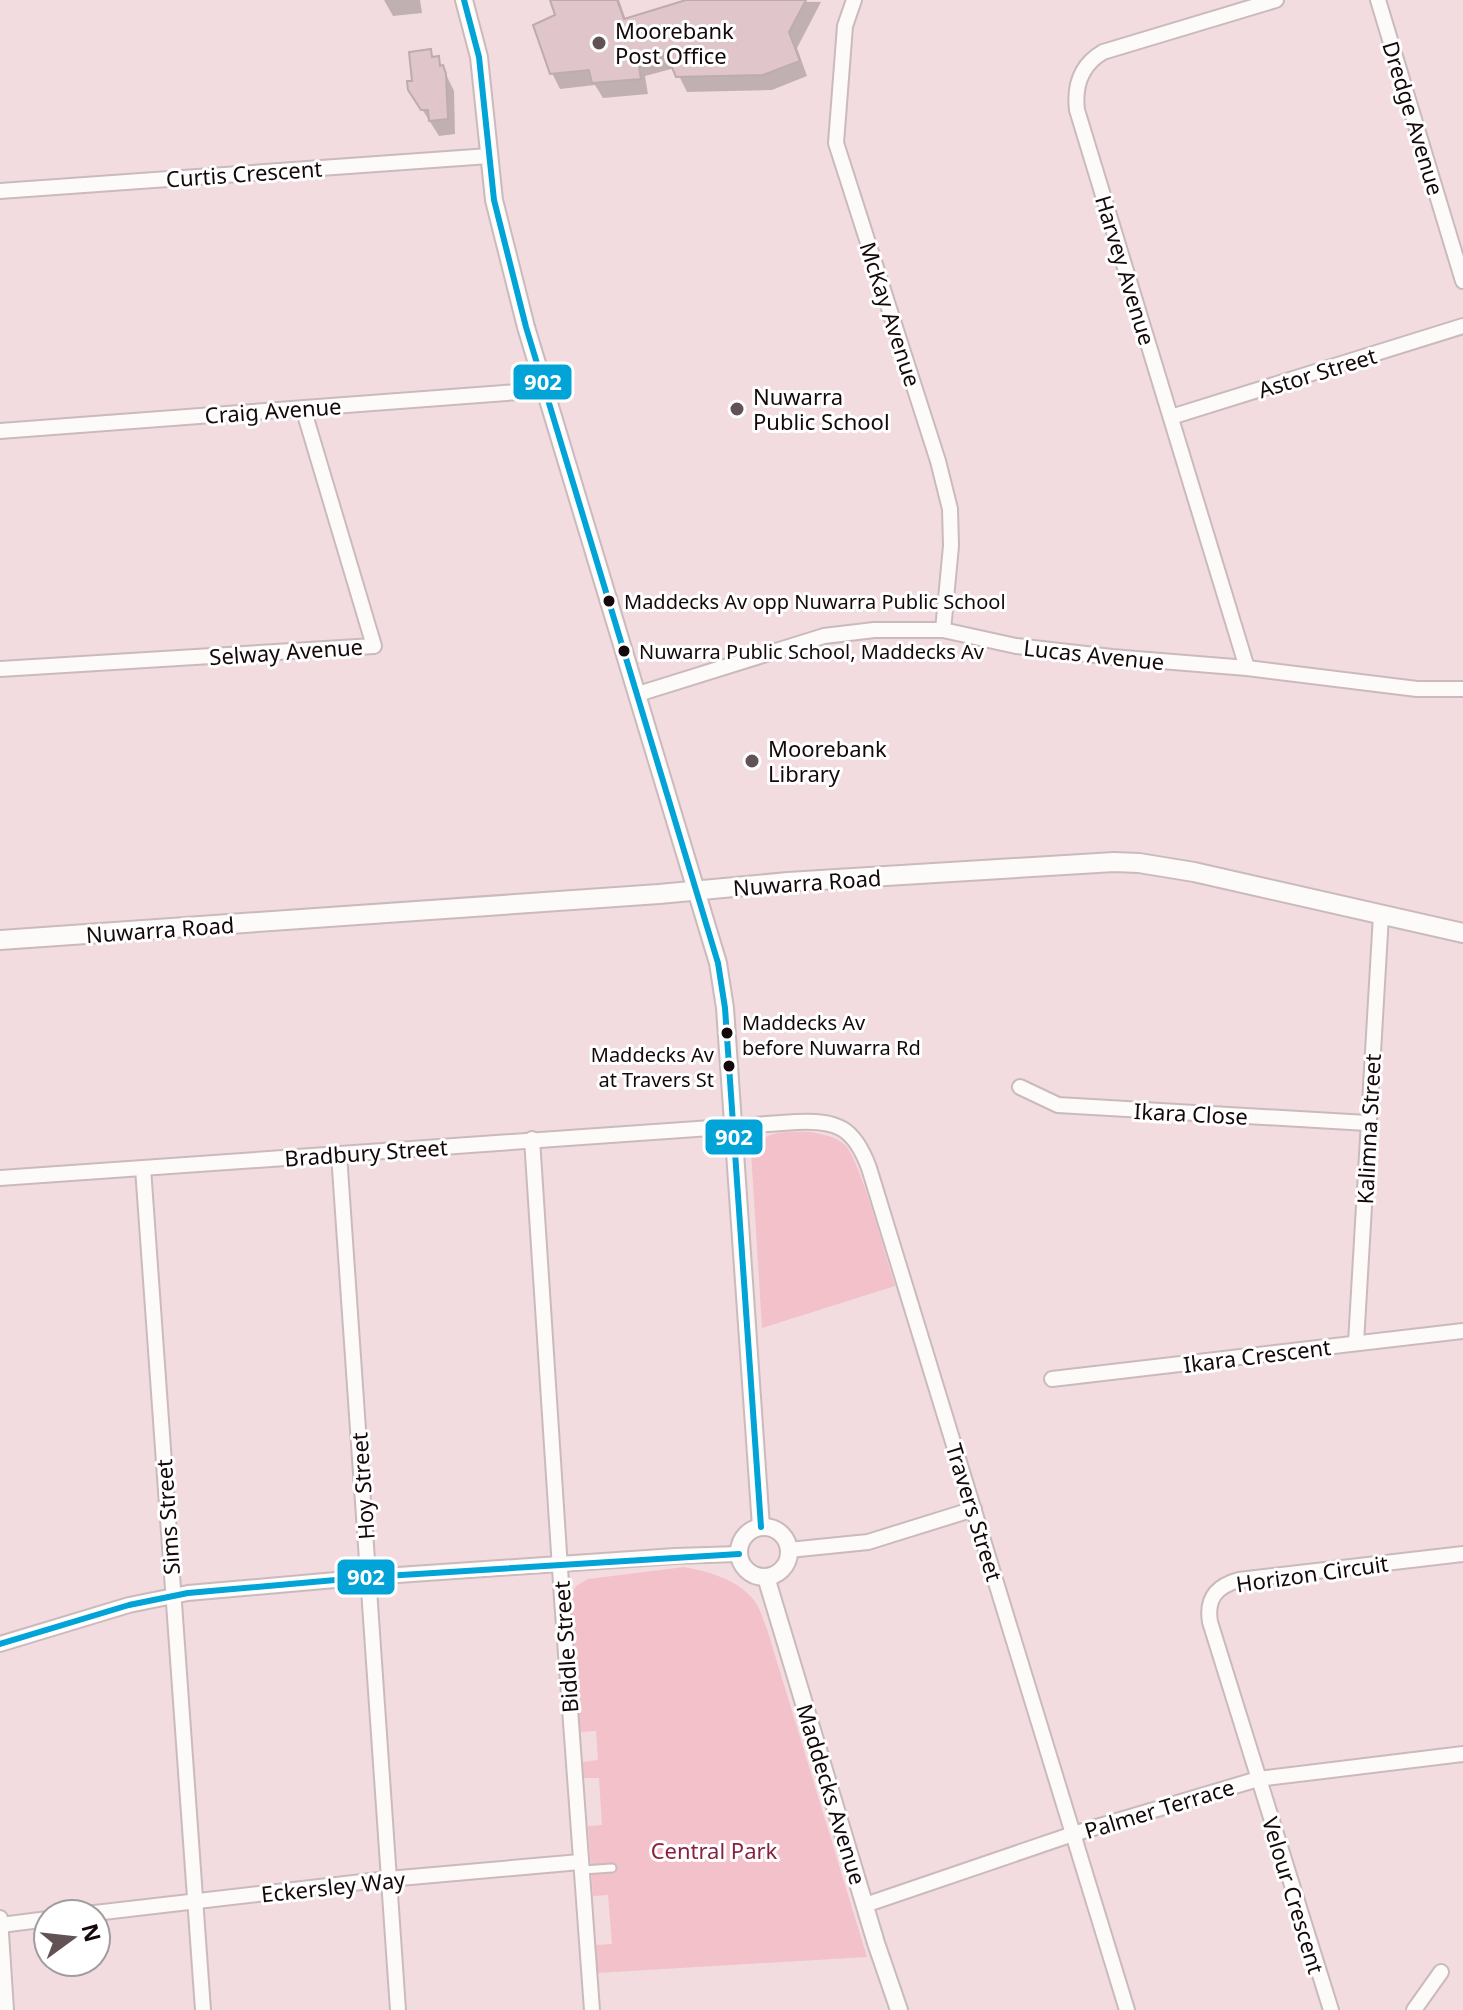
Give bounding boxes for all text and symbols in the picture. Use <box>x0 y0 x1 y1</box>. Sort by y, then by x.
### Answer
place label: Moorebank Post Office <box>615 15 734 70</box>
marker: Moorebank Post Office <box>590 34 608 52</box>
street label: Dredge Avenue <box>1376 37 1452 199</box>
street label: Curtis Crescent <box>165 153 323 193</box>
street label: Harvey Avenue <box>1089 191 1163 349</box>
street label: McKay Avenue <box>853 238 929 390</box>
street label: Astor Street <box>1254 340 1380 404</box>
line badge: 902 <box>512 363 573 401</box>
text: 902 <box>524 366 562 396</box>
place label: Nuwarra Public School <box>753 381 890 436</box>
street label: Craig Avenue <box>204 390 342 430</box>
marker: Nuwarra Public School <box>728 400 746 418</box>
place label: Maddecks Av opp Nuwarra Public School <box>624 588 1006 615</box>
marker: Maddecks Av opp Nuwarra Public School <box>601 593 617 609</box>
street label: Selway Avenue <box>208 631 364 671</box>
street label: Lucas Avenue <box>1022 632 1166 676</box>
place label: Nuwarra Public School, Maddecks Av <box>639 638 985 665</box>
marker: Nuwarra Public School, Maddecks Av <box>616 643 632 659</box>
place label: Moorebank Library <box>768 733 887 788</box>
marker: Moorebank Library <box>743 752 761 770</box>
street label: Nuwarra Road <box>732 862 882 902</box>
street label: Nuwarra Road <box>85 909 235 949</box>
place label: Maddecks Av before Nuwarra Rd <box>742 1009 921 1061</box>
marker: Maddecks Av before Nuwarra Rd <box>719 1025 735 1041</box>
place label: Maddecks Av at Travers St <box>591 1041 715 1093</box>
street label: Kalimna Street <box>1349 1053 1387 1205</box>
marker: Maddecks Av at Travers St <box>721 1058 737 1074</box>
street label: Ikara Close <box>1133 1095 1249 1131</box>
line badge: 902 <box>704 1118 764 1156</box>
text: 902 <box>715 1121 753 1151</box>
street label: Bradbury Street <box>283 1131 449 1173</box>
street label: Ikara Crescent <box>1182 1331 1332 1379</box>
street label: Hoy Street <box>343 1431 381 1541</box>
street label: Travers Street <box>940 1439 1010 1585</box>
street label: Sims Street <box>148 1458 186 1576</box>
street label: Horizon Circuit <box>1234 1547 1390 1599</box>
line badge: 902 <box>336 1558 396 1596</box>
text: 902 <box>347 1561 385 1591</box>
street label: Biddle Street <box>545 1580 585 1714</box>
street label: Maddecks Avenue <box>790 1700 874 1888</box>
street label: Palmer Terrace <box>1080 1771 1238 1845</box>
street label: Velour Crescent <box>1256 1813 1332 1977</box>
park label: Central Park <box>651 1835 778 1865</box>
street label: Eckersley Way <box>259 1863 407 1908</box>
north arrow <box>32 1898 112 1978</box>
text: N <box>75 1920 109 1945</box>

